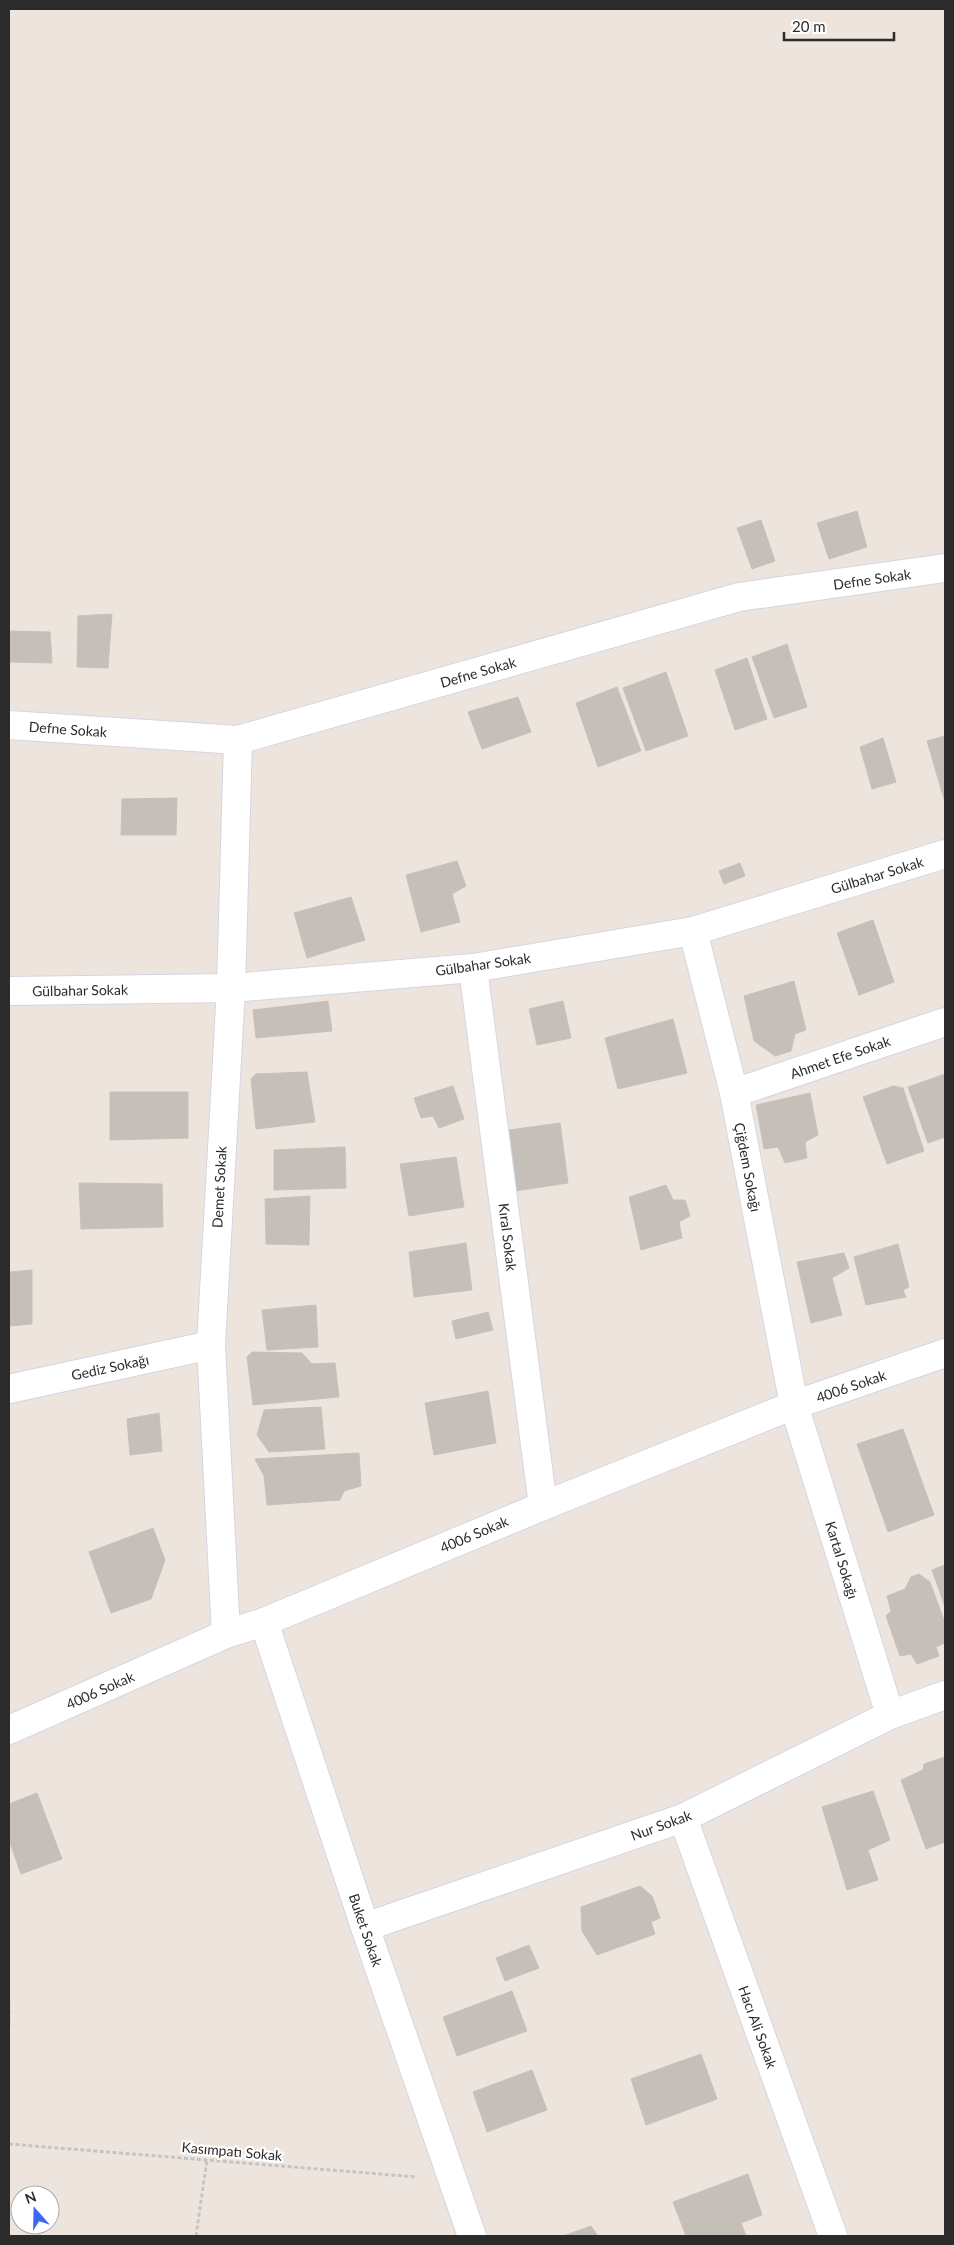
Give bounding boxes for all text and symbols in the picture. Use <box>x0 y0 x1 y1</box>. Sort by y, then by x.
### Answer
scale bar <box>784 10 894 42</box>
text: 20 m <box>792 17 826 35</box>
street label: Defne Sokak <box>832 565 913 593</box>
street label: Defne Sokak <box>438 653 519 691</box>
street label: Defne Sokak <box>28 718 108 740</box>
street label: Gülbahar Sokak <box>829 853 926 897</box>
street label: Gülbahar Sokak <box>434 949 533 979</box>
street label: Gülbahar Sokak <box>32 981 129 999</box>
street label: Ahmet Efe Sokak <box>788 1032 893 1082</box>
street label: Çiğdem Sokağı <box>731 1121 765 1213</box>
street label: Demet Sokak <box>208 1145 230 1228</box>
street label: Kıral Sokak <box>495 1202 521 1273</box>
street label: Gediz Sokağı <box>70 1350 150 1384</box>
street label: 4006 Sokak <box>814 1366 889 1406</box>
street label: 4006 Sokak <box>437 1512 512 1556</box>
street label: Kartal Sokağı <box>822 1519 862 1601</box>
street label: 4006 Sokak <box>63 1667 137 1713</box>
street label: Nur Sokak <box>628 1806 695 1844</box>
street label: Buket Sokak <box>346 1891 387 1970</box>
street label: Hacı Ali Sokak <box>735 1983 781 2072</box>
street label: Kasımpatı Sokak <box>181 2138 284 2164</box>
north arrow <box>10 2185 60 2235</box>
text: N <box>22 2187 38 2207</box>

